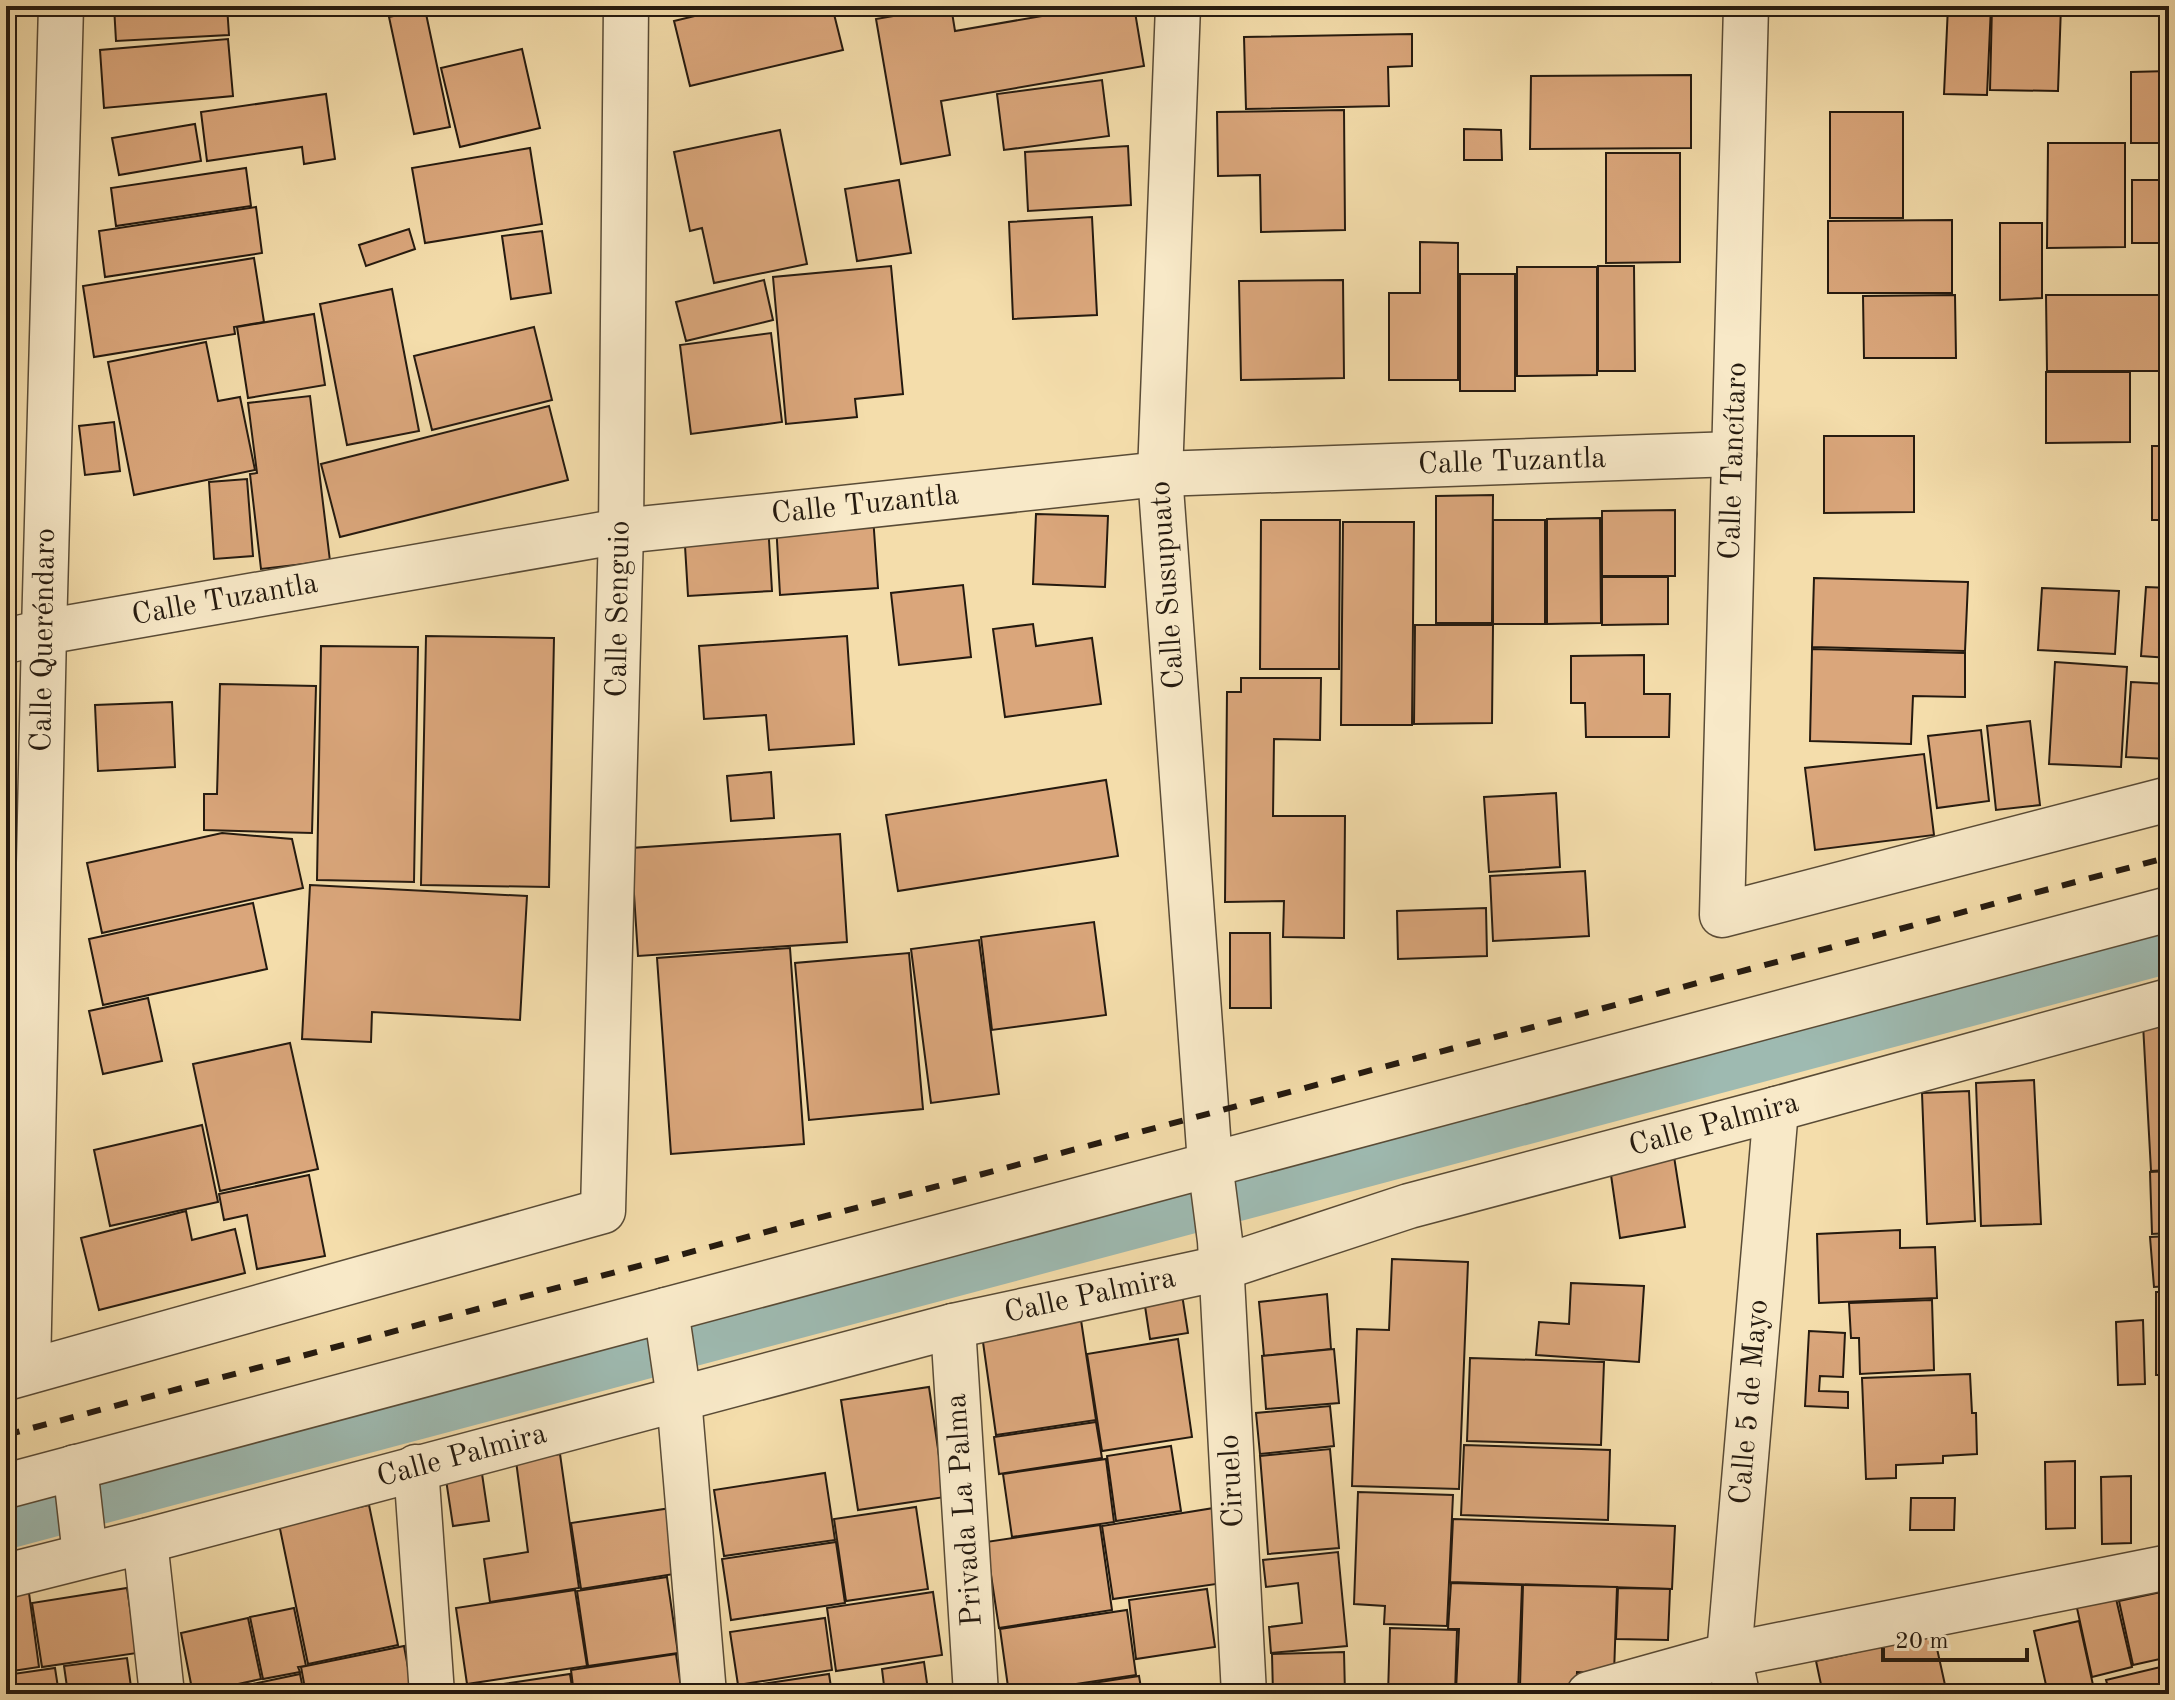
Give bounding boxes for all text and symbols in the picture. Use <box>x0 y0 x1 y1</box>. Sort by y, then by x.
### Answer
street label: Calle Tancítaro <box>1716 362 1752 560</box>
street label: Calle Tuzantla <box>1417 444 1607 480</box>
street label: Calle Tuzantla <box>770 480 960 530</box>
street label: Calle Susupuato <box>1146 480 1190 690</box>
street label: Calle Senguio <box>602 520 636 698</box>
street label: Calle Queréndaro <box>27 528 61 752</box>
street label: Calle Tuzantla <box>130 569 321 631</box>
street label: Calle Palmira <box>1626 1088 1802 1162</box>
street label: Calle Palmira <box>1002 1263 1179 1329</box>
street label: Calle 5 de Mayo <box>1726 1298 1774 1506</box>
street label: Privada La Palma <box>942 1392 988 1627</box>
street label: Calle Palmira <box>374 1419 550 1493</box>
street label: Ciruelo <box>1215 1434 1249 1528</box>
scale bar <box>1883 1612 2027 1662</box>
text: 20 m <box>1895 1630 1949 1654</box>

